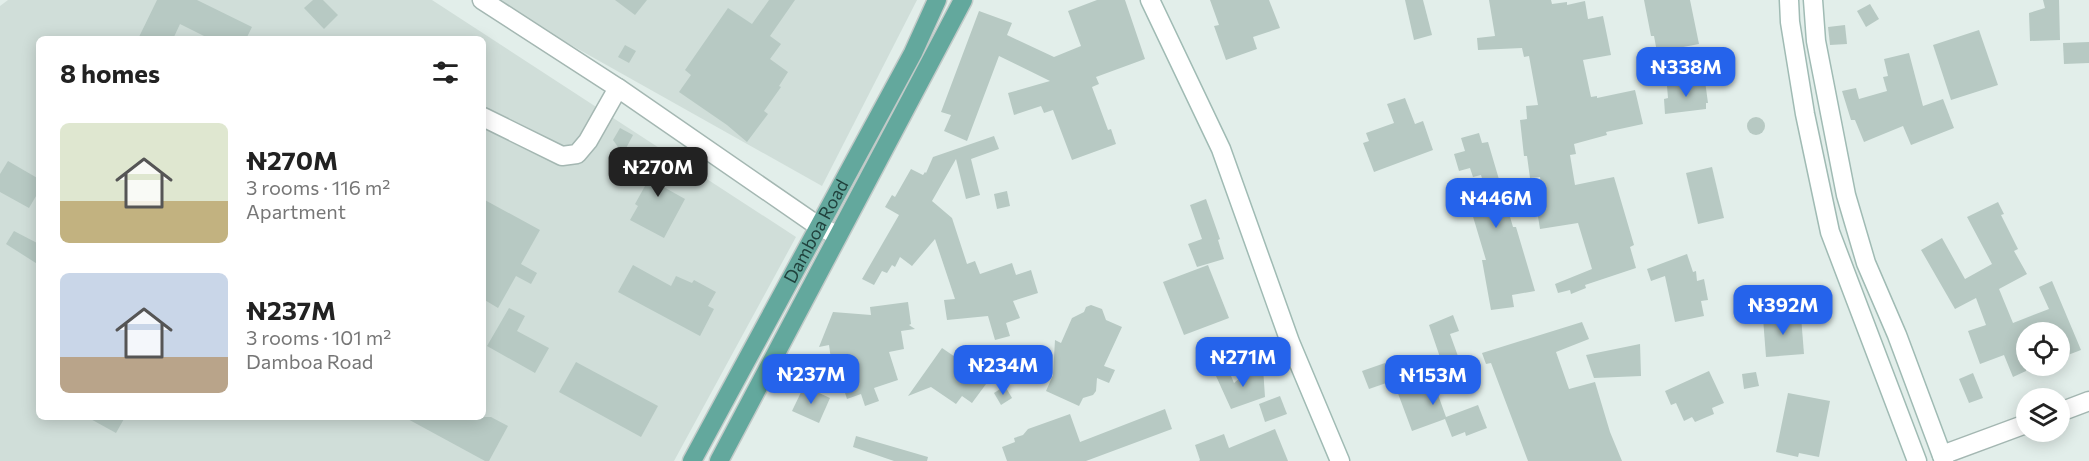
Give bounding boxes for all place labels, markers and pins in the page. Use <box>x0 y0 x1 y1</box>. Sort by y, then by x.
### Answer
pin: ₦338M <box>1644 47 1728 98</box>
pin: ₦270M <box>616 147 700 198</box>
pin: ₦446M <box>1454 178 1538 229</box>
pin: ₦392M <box>1741 285 1825 336</box>
pin: ₦271M <box>1201 337 1285 388</box>
pin: ₦234M <box>961 345 1045 396</box>
pin: ₦237M <box>769 354 853 405</box>
pin: ₦153M <box>1391 355 1475 406</box>

